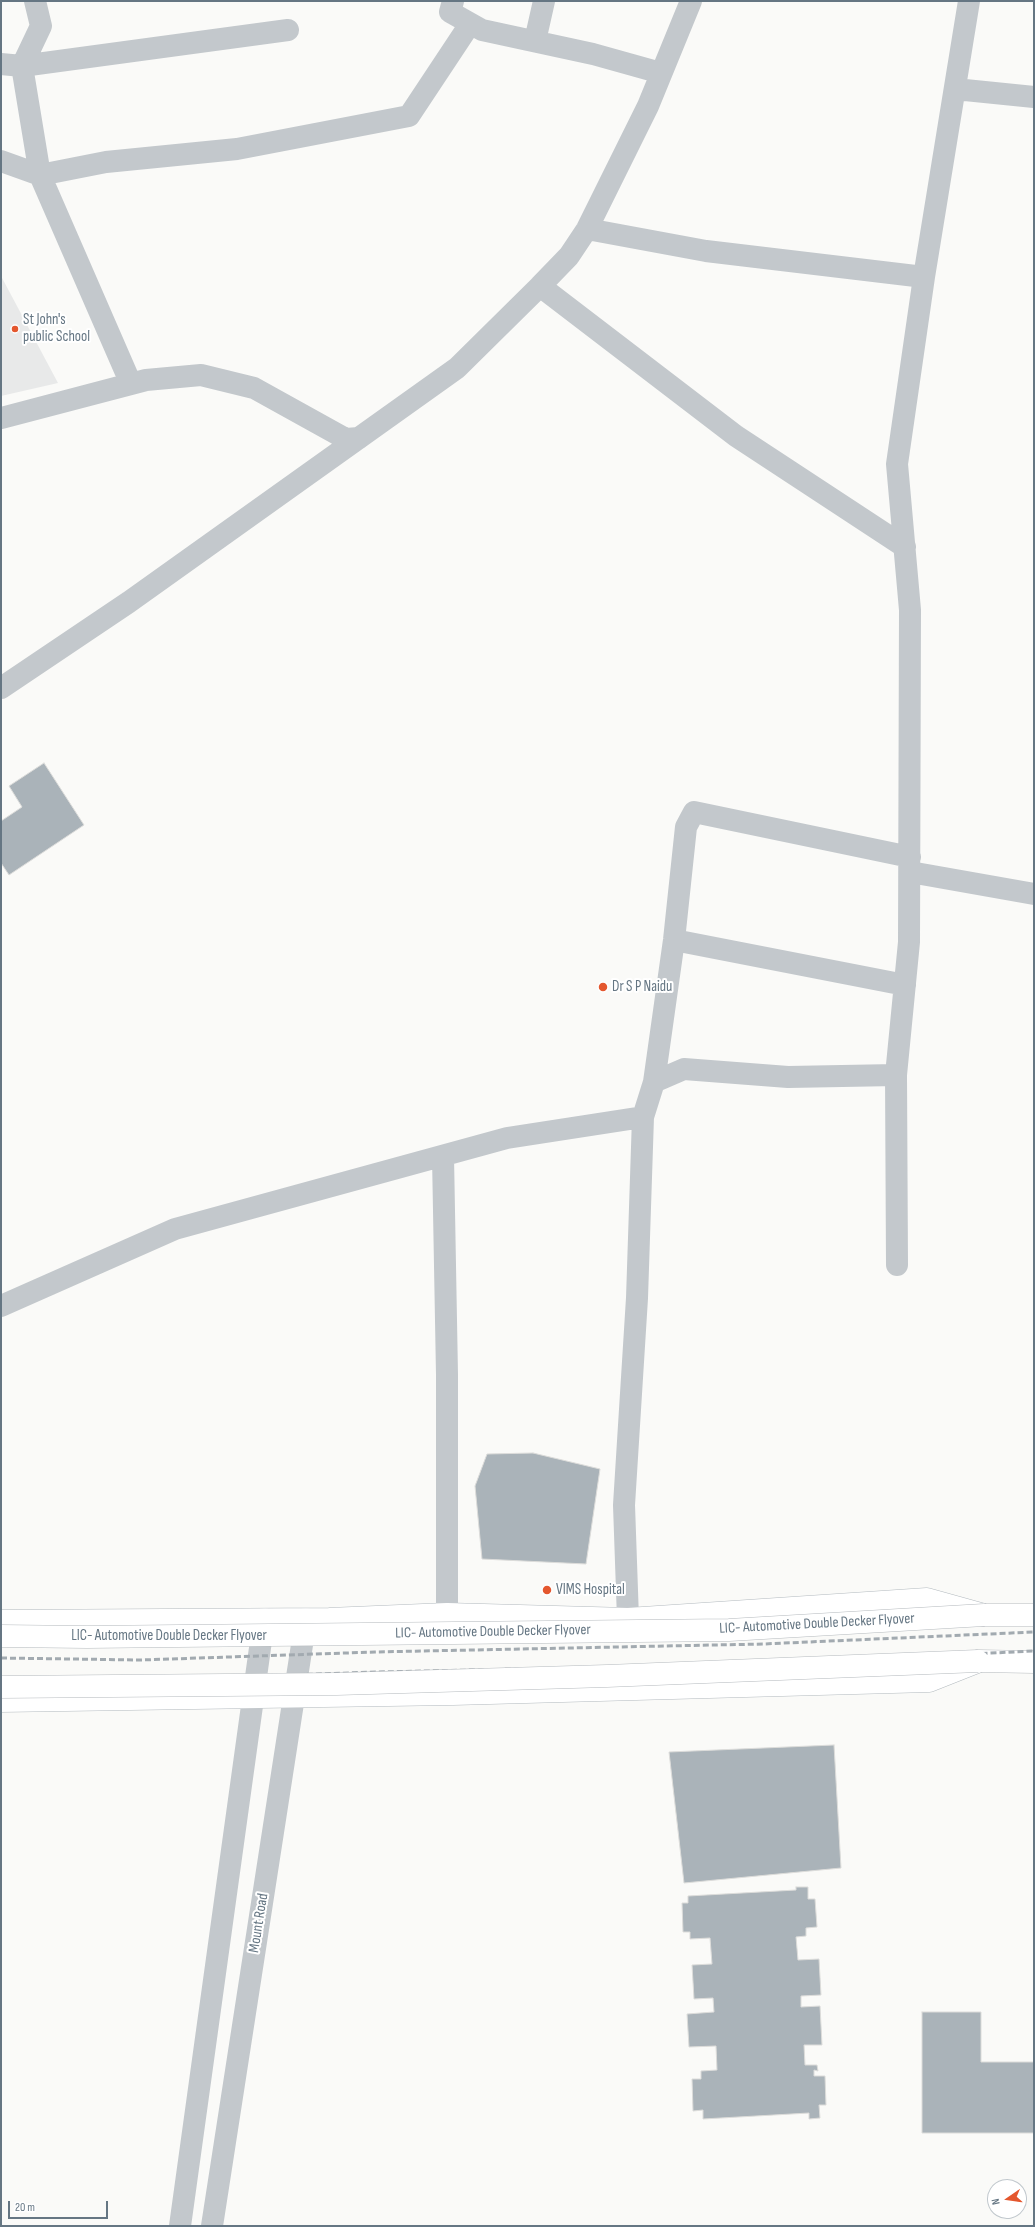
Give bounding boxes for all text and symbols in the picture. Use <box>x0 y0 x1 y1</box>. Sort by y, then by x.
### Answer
place label: St John's public School <box>23 311 90 346</box>
marker: St John's public School <box>10 324 20 334</box>
place label: Dr S P Naidu <box>612 978 672 996</box>
marker: Dr S P Naidu <box>597 981 609 993</box>
place label: VIMS Hospital <box>556 1581 625 1599</box>
marker: VIMS Hospital <box>541 1584 553 1596</box>
street label: LIC- Automotive Double Decker Flyover <box>719 1610 915 1638</box>
street label: LIC- Automotive Double Decker Flyover <box>395 1621 591 1643</box>
street label: LIC- Automotive Double Decker Flyover <box>71 1627 267 1645</box>
street label: Mount Road <box>245 1892 273 1954</box>
north arrow <box>987 2179 1027 2219</box>
scale bar <box>10 2193 110 2219</box>
text: N <box>989 2197 1003 2206</box>
text: 20 m <box>15 2200 35 2215</box>

